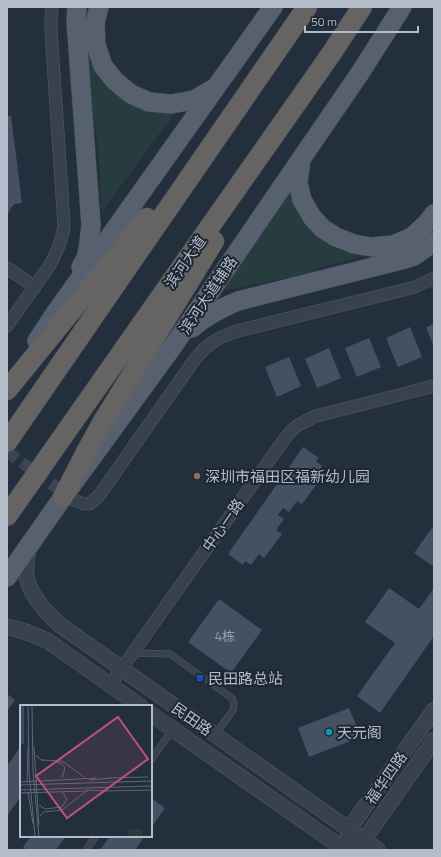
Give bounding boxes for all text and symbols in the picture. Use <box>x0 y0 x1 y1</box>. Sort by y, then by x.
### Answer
scale bar <box>305 8 418 34</box>
text: 50 m <box>311 12 337 31</box>
street label: 滨河大道 <box>158 231 212 293</box>
street label: 滨河大道辅路 <box>173 251 243 339</box>
place label: 深圳市福田区福新幼儿园 <box>205 465 370 488</box>
marker: 深圳市福田区福新幼儿园 <box>192 471 202 481</box>
street label: 中心一路 <box>196 494 250 556</box>
house number: 4栋 <box>215 626 235 646</box>
place label: 民田路总站 <box>208 667 283 690</box>
marker: 民田路总站 <box>195 673 205 683</box>
street label: 民田路 <box>167 697 217 741</box>
inset map <box>20 705 152 837</box>
place label: 天元阁 <box>337 721 382 744</box>
marker: 天元阁 <box>324 727 334 737</box>
street label: 福华四路 <box>359 747 413 809</box>

